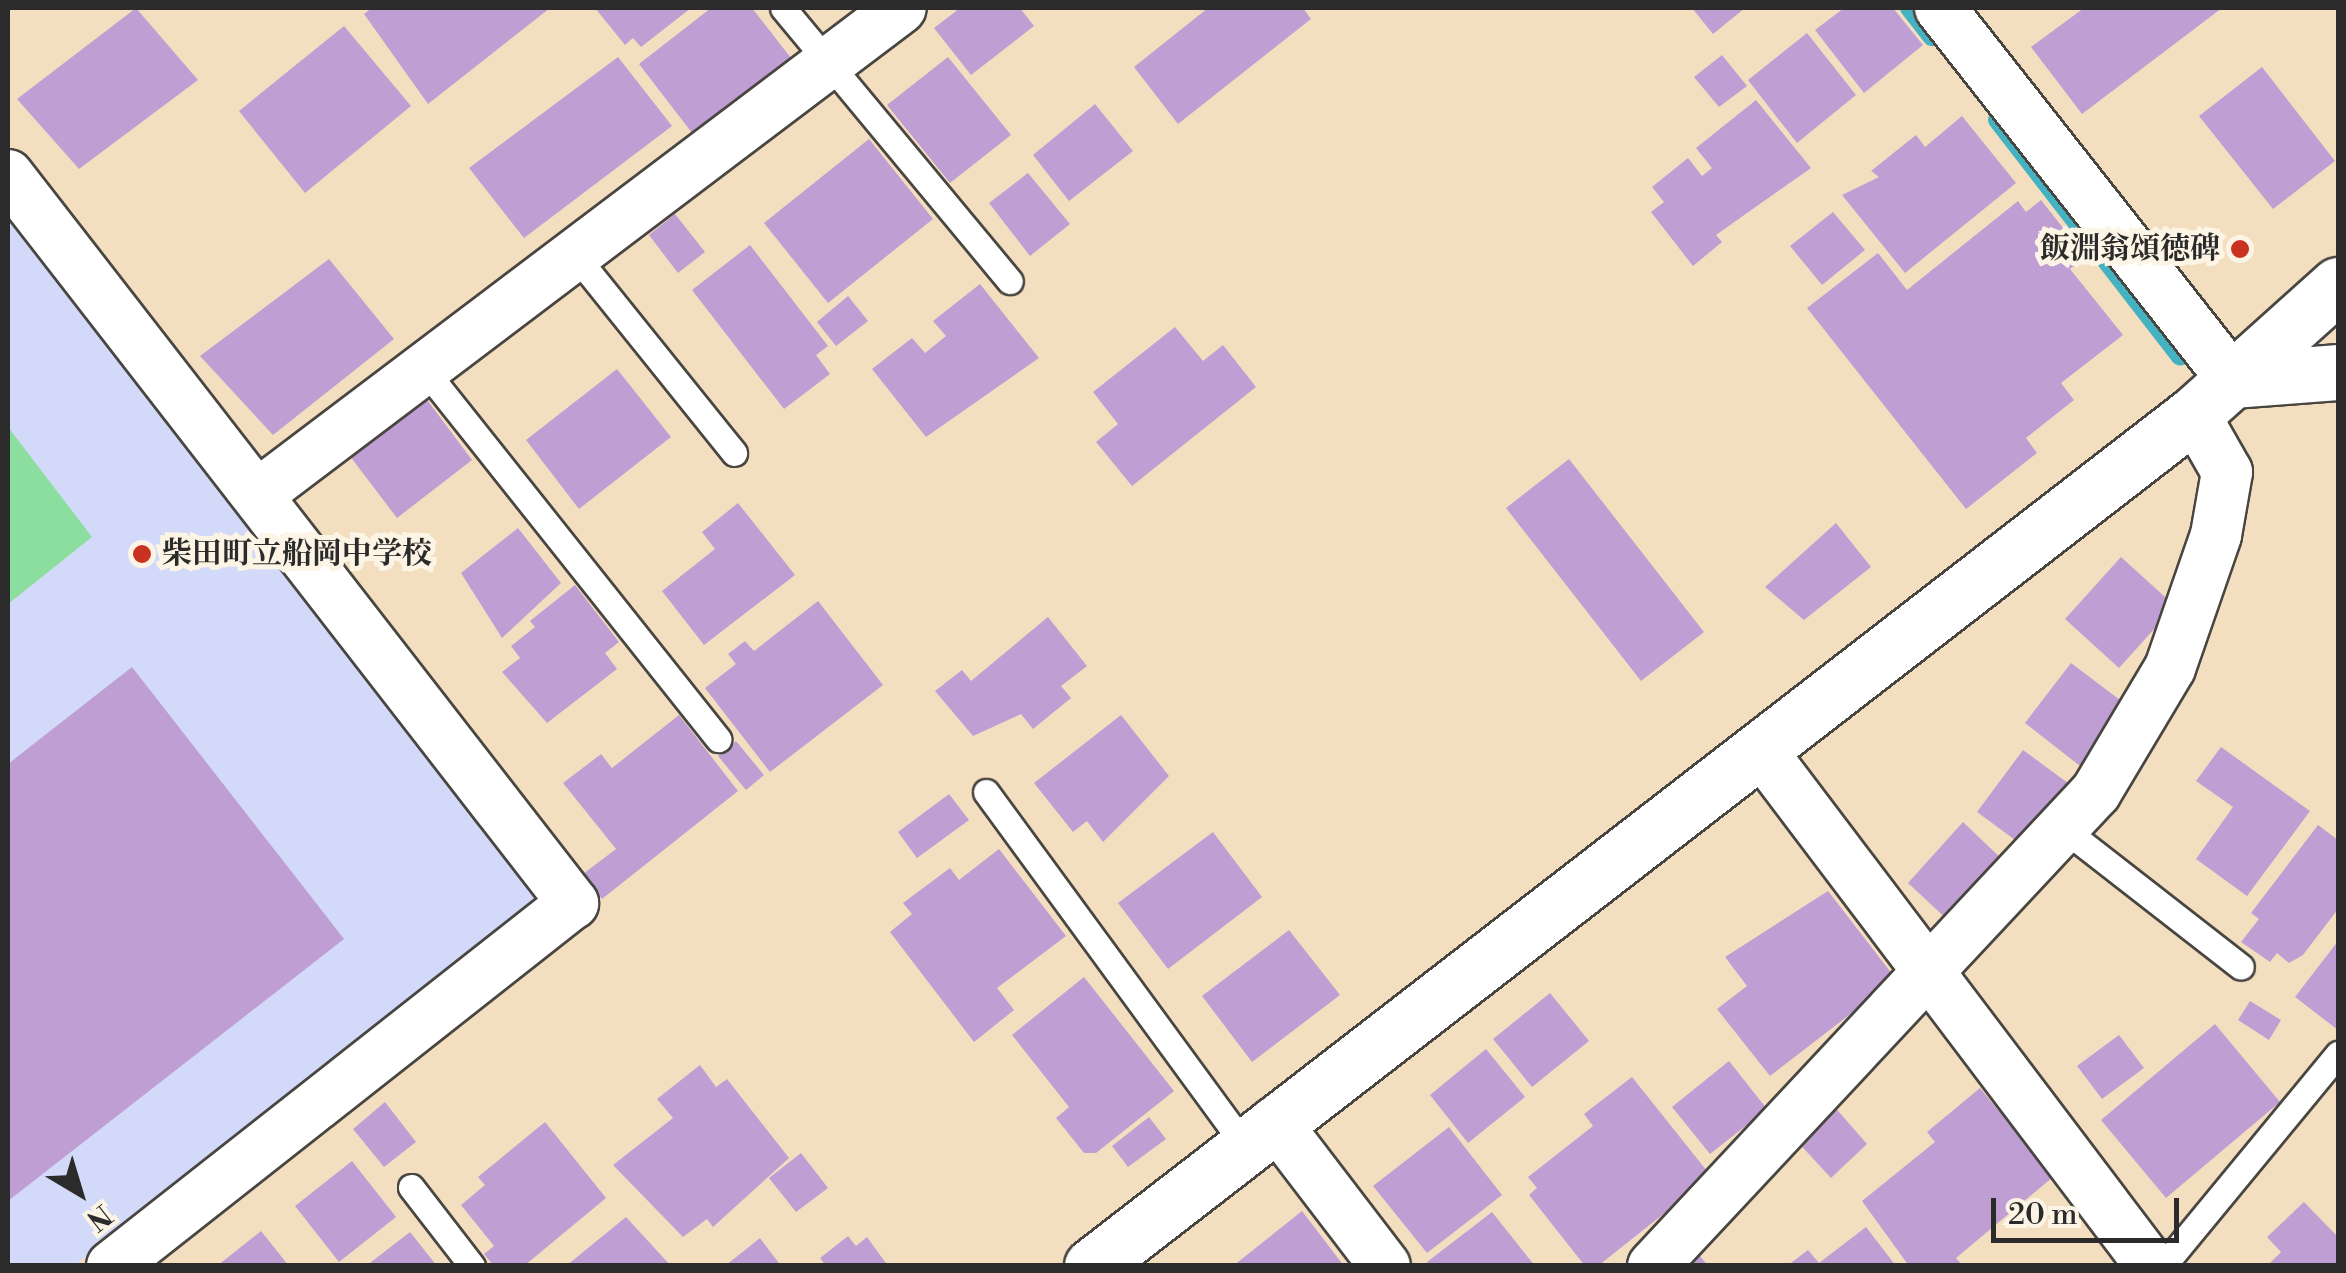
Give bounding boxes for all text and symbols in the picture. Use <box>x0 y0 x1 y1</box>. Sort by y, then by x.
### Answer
place label: 飯淵翁頌徳碑 <box>2040 231 2220 267</box>
marker: 飯淵翁頌徳碑 <box>2229 238 2251 260</box>
place label: 柴田町立船岡中学校 <box>162 536 432 572</box>
marker: 柴田町立船岡中学校 <box>131 543 153 565</box>
north arrow <box>30 1143 130 1243</box>
scale bar <box>1996 1178 2184 1240</box>
text: N <box>79 1196 118 1238</box>
text: 20 m <box>2008 1196 2077 1234</box>

